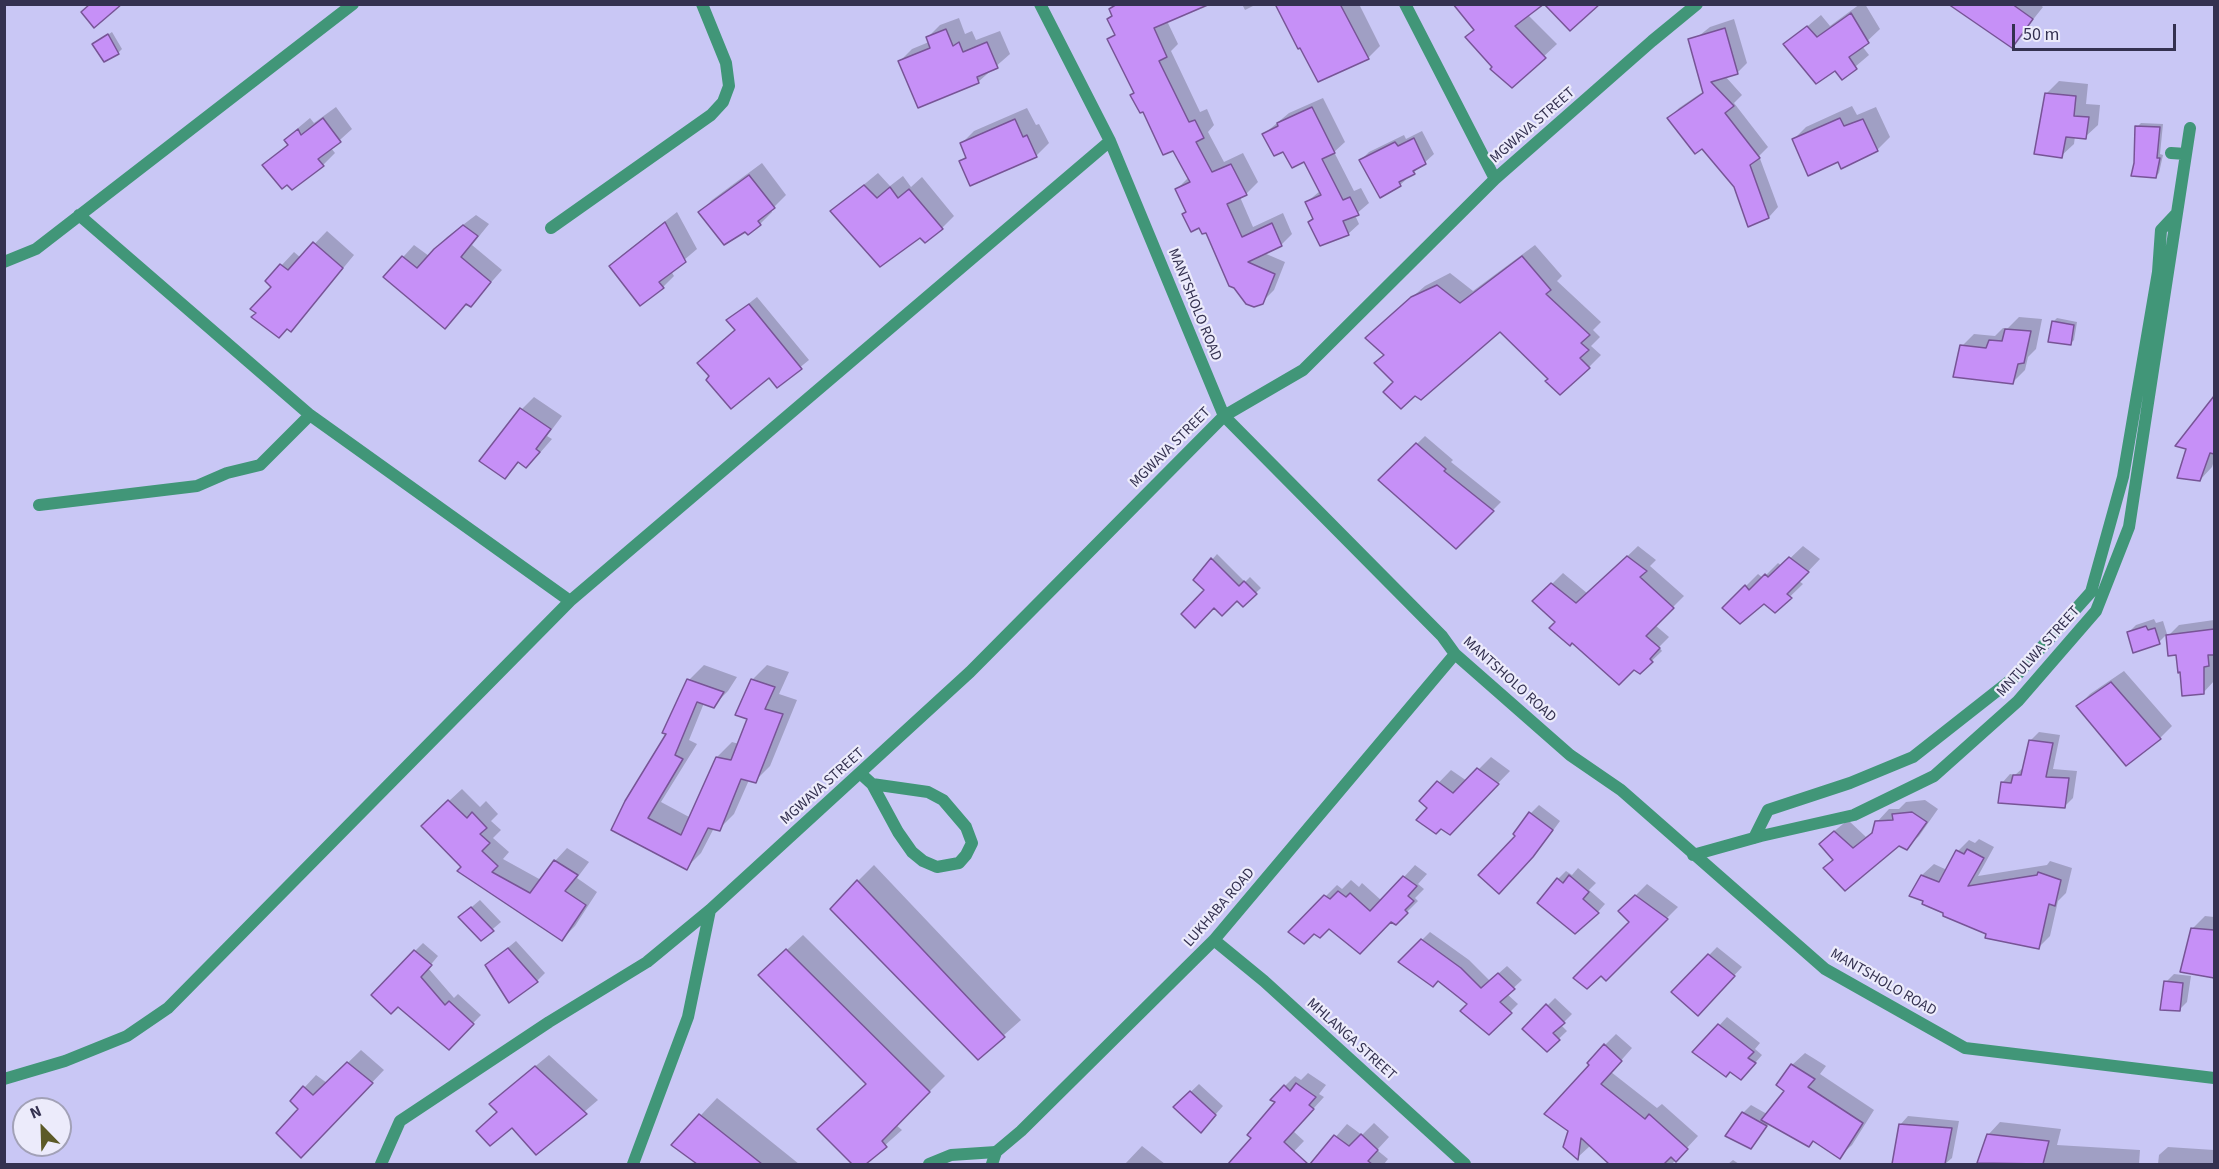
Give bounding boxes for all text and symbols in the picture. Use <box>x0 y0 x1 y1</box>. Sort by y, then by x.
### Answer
scale bar <box>2015 12 2178 50</box>
text: 50 m <box>2023 22 2059 47</box>
street label: MGWAVA STREET <box>1487 84 1579 168</box>
street label: MANTSHOLO ROAD <box>1163 246 1225 364</box>
street label: MGWAVA STREET <box>1127 404 1215 492</box>
street label: MNTULWA STREET <box>1994 603 2084 701</box>
street label: MANTSHOLO ROAD <box>1459 633 1559 727</box>
street label: MGWAVA STREET <box>777 745 869 829</box>
street label: LUKHABA ROAD <box>1181 865 1259 951</box>
street label: MANTSHOLO ROAD <box>1827 945 1939 1021</box>
street label: MHLANGA STREET <box>1302 995 1400 1085</box>
north arrow <box>12 1097 72 1157</box>
text: N <box>27 1100 45 1124</box>

